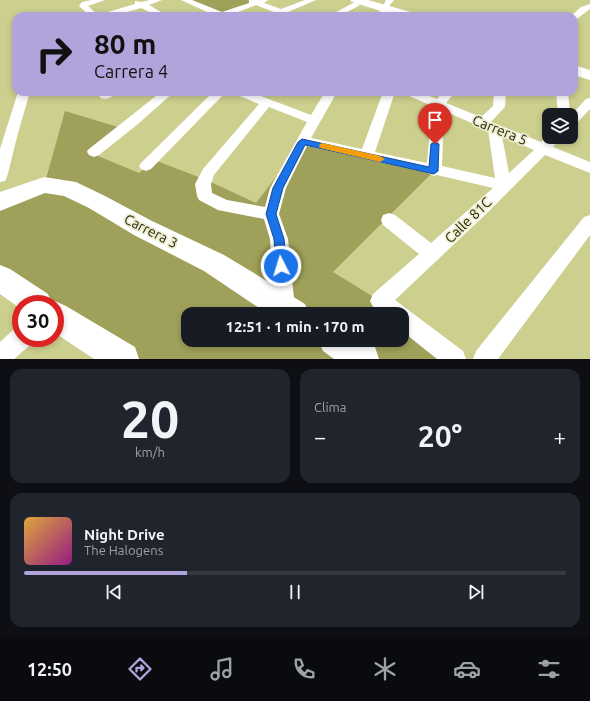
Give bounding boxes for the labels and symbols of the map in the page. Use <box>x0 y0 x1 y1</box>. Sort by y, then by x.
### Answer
pin <box>418 103 452 144</box>
street label: Carrera 5 <box>470 112 530 148</box>
street label: Calle 81C <box>441 194 495 246</box>
street label: Carrera 3 <box>122 211 180 251</box>
position arrow <box>260 245 302 287</box>
speed limit sign: 30 <box>12 295 64 347</box>

